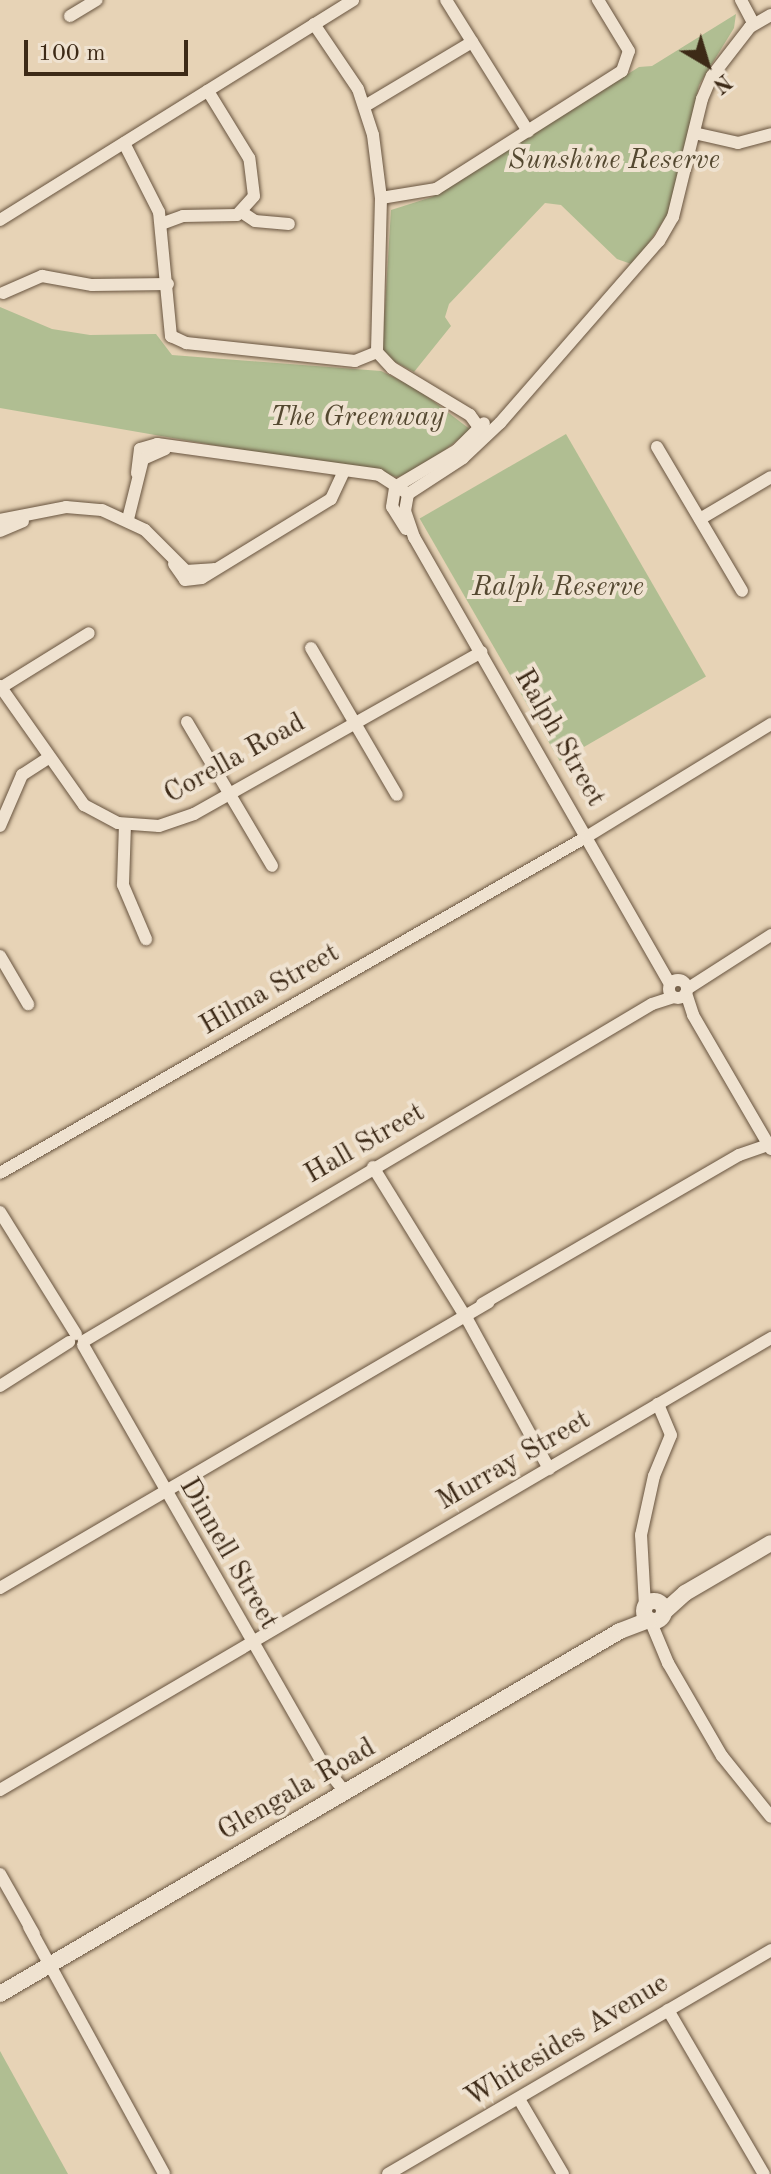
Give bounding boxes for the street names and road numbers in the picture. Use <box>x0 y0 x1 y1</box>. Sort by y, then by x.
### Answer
street label: Ralph Street <box>506 663 612 813</box>
street label: Corella Road <box>159 706 311 812</box>
street label: Hilma Street <box>194 937 346 1043</box>
street label: Hall Street <box>299 1096 431 1192</box>
street label: Murray Street <box>431 1404 597 1518</box>
street label: Dinnell Street <box>171 1472 285 1636</box>
street label: Glengala Road <box>212 1731 382 1849</box>
street label: Whitesides Avenue <box>459 1967 675 2115</box>

